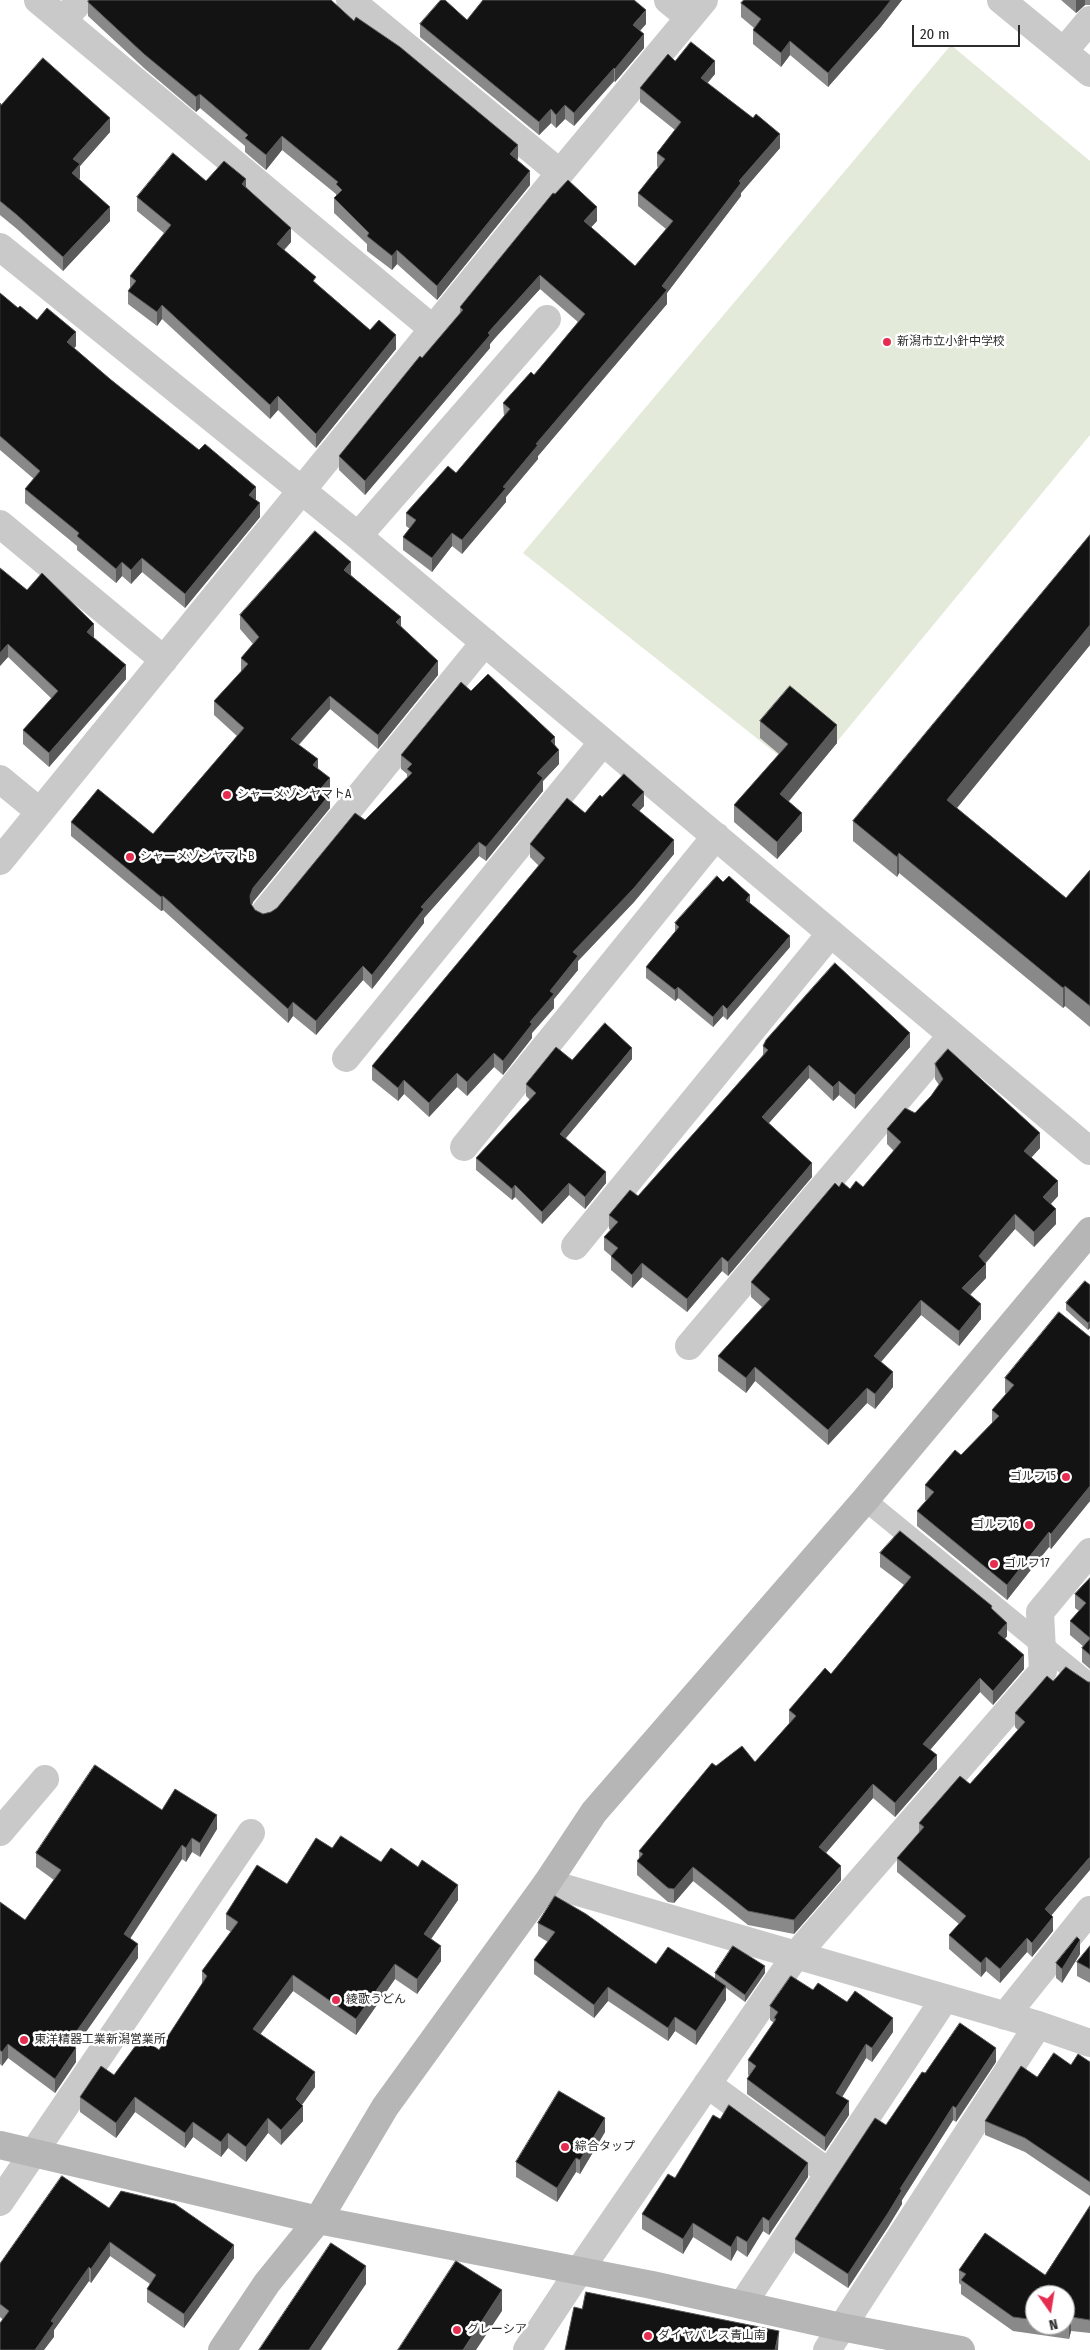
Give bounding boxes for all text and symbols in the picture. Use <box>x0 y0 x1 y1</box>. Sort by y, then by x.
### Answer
scale bar <box>915 15 1022 47</box>
text: 20 m <box>920 25 950 43</box>
place label: 新潟市立小針中学校 <box>897 335 1005 349</box>
marker: 新潟市立小針中学校 <box>881 336 893 348</box>
place label: シャーメゾンヤマトA <box>237 788 351 802</box>
marker: シャーメゾンヤマトA <box>221 789 233 801</box>
place label: シャーメゾンヤマトB <box>140 850 255 864</box>
marker: シャーメゾンヤマトB <box>124 851 136 863</box>
place label: ゴルフ15 <box>1010 1470 1056 1484</box>
marker: ゴルフ15 <box>1060 1471 1072 1483</box>
place label: ゴルフ16 <box>972 1518 1019 1532</box>
marker: ゴルフ16 <box>1023 1519 1035 1531</box>
place label: ゴルフ17 <box>1004 1557 1050 1571</box>
marker: ゴルフ17 <box>988 1558 1000 1570</box>
place label: 綾歌うどん <box>346 1993 406 2007</box>
marker: 綾歌うどん <box>330 1994 342 2006</box>
place label: 東洋精器工業新潟営業所 <box>34 2033 166 2047</box>
marker: 東洋精器工業新潟営業所 <box>18 2034 30 2046</box>
place label: 綜合タップ <box>575 2140 635 2154</box>
marker: 綜合タップ <box>559 2141 571 2153</box>
north arrow <box>1025 2285 1075 2335</box>
text: N <box>1047 2315 1059 2333</box>
place label: グレーシア <box>467 2323 527 2337</box>
marker: グレーシア <box>451 2324 463 2336</box>
place label: ダイヤパレス青山南 <box>658 2329 766 2343</box>
marker: ダイヤパレス青山南 <box>642 2330 654 2342</box>

